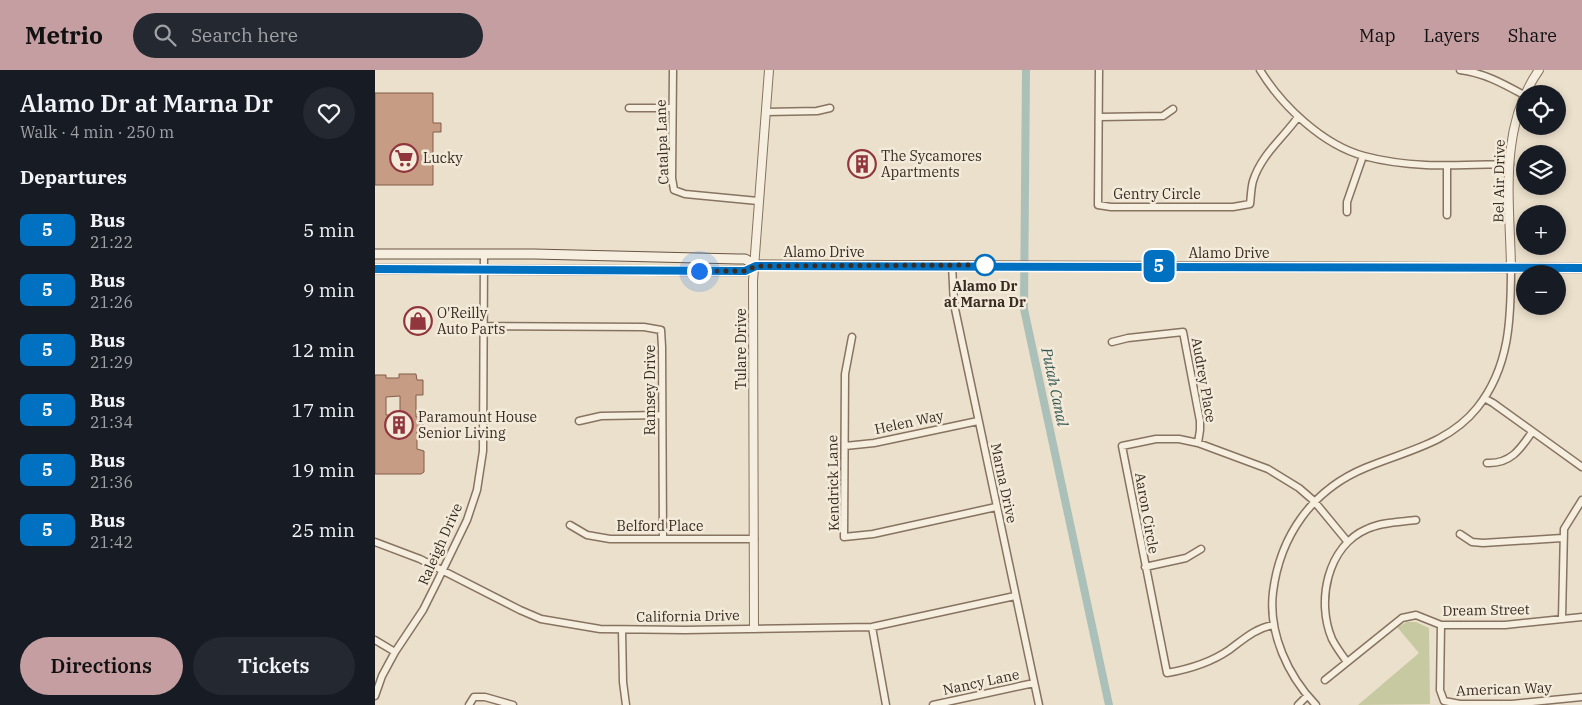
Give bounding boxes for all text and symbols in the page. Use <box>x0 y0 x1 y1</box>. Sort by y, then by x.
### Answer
search box <box>133 13 483 58</box>
text: Metrio <box>25 19 103 51</box>
icon: search <box>151 21 179 49</box>
text: Search here <box>191 23 298 47</box>
text: Map <box>1359 24 1396 47</box>
text: Layers <box>1424 24 1480 47</box>
text: Share <box>1508 24 1557 47</box>
map controls <box>1516 85 1566 315</box>
button: locate <box>1516 85 1566 135</box>
text: Alamo Dr at Marna Dr <box>20 87 273 119</box>
button: heart <box>303 87 355 139</box>
street label: Catalpa Lane <box>652 99 672 185</box>
text: Walk · 4 min · 250 m <box>20 122 174 142</box>
street label: Bel Air Drive <box>1489 139 1509 223</box>
supermarket icon: Lucky <box>389 143 419 173</box>
button: layers <box>1516 145 1566 195</box>
place label: The Sycamores Apartments <box>881 147 982 181</box>
place label: Lucky <box>423 149 463 167</box>
building icon: The Sycamores Apartments <box>847 149 877 179</box>
text: Departures <box>20 165 127 189</box>
street label: Gentry Circle <box>1113 185 1201 203</box>
button: + <box>1516 205 1566 255</box>
text: Bus <box>90 208 125 232</box>
text: 5 <box>42 218 53 241</box>
text: 5 min <box>303 218 355 242</box>
text: 21:22 <box>90 232 133 252</box>
street label: Alamo Drive <box>783 243 865 261</box>
street label: Alamo Drive <box>1188 244 1270 262</box>
line badge: 5 <box>1143 250 1175 282</box>
marker: Alamo Dr at Marna Dr <box>974 254 996 276</box>
text: 5 <box>1154 254 1164 277</box>
your location <box>687 259 712 284</box>
button: − <box>1516 265 1566 315</box>
text: Bus <box>90 268 125 292</box>
place label: Alamo Dr at Marna Dr <box>944 277 1026 311</box>
text: 5 <box>42 278 53 301</box>
text: 9 min <box>303 278 355 302</box>
text: 21:26 <box>90 292 133 312</box>
place label: O'Reilly Auto Parts <box>437 304 506 338</box>
shop icon: O'Reilly Auto Parts <box>403 306 433 336</box>
street label: Tulare Drive <box>732 308 750 390</box>
text: Bus <box>90 328 125 352</box>
street label: Audrey Place <box>1188 336 1220 424</box>
text: 5 <box>42 338 53 361</box>
text: 12 min <box>292 338 355 362</box>
street label: Ramsey Drive <box>641 345 659 435</box>
water label: Putah Canal <box>1037 345 1073 429</box>
text: 21:29 <box>90 352 133 372</box>
text: Bus <box>90 388 125 412</box>
text: 5 <box>42 398 53 421</box>
text: 17 min <box>292 398 355 422</box>
street label: Helen Way <box>873 406 946 438</box>
place label: Paramount House Senior Living <box>418 408 537 442</box>
building icon: Paramount House Senior Living <box>384 410 414 440</box>
text: 21:34 <box>90 412 133 432</box>
street label: Kendrick Lane <box>823 435 843 531</box>
street label: Marna Drive <box>987 441 1021 525</box>
text: Bus <box>90 448 125 472</box>
text: 5 <box>42 458 53 481</box>
text: 19 min <box>292 458 355 482</box>
street label: Aaron Circle <box>1131 471 1163 555</box>
text: 21:36 <box>90 472 133 492</box>
street label: Raleigh Drive <box>414 500 466 588</box>
text: Bus <box>90 508 125 532</box>
street label: Belford Place <box>617 517 703 535</box>
text: 5 <box>42 518 53 541</box>
text: 25 min <box>292 518 355 542</box>
text: 21:42 <box>90 532 133 552</box>
street label: Dream Street <box>1442 600 1530 620</box>
street label: California Drive <box>636 606 740 626</box>
button: Directions <box>20 637 183 695</box>
button: Tickets <box>193 637 355 695</box>
street label: Nancy Lane <box>941 665 1021 699</box>
street label: American Way <box>1456 678 1553 700</box>

